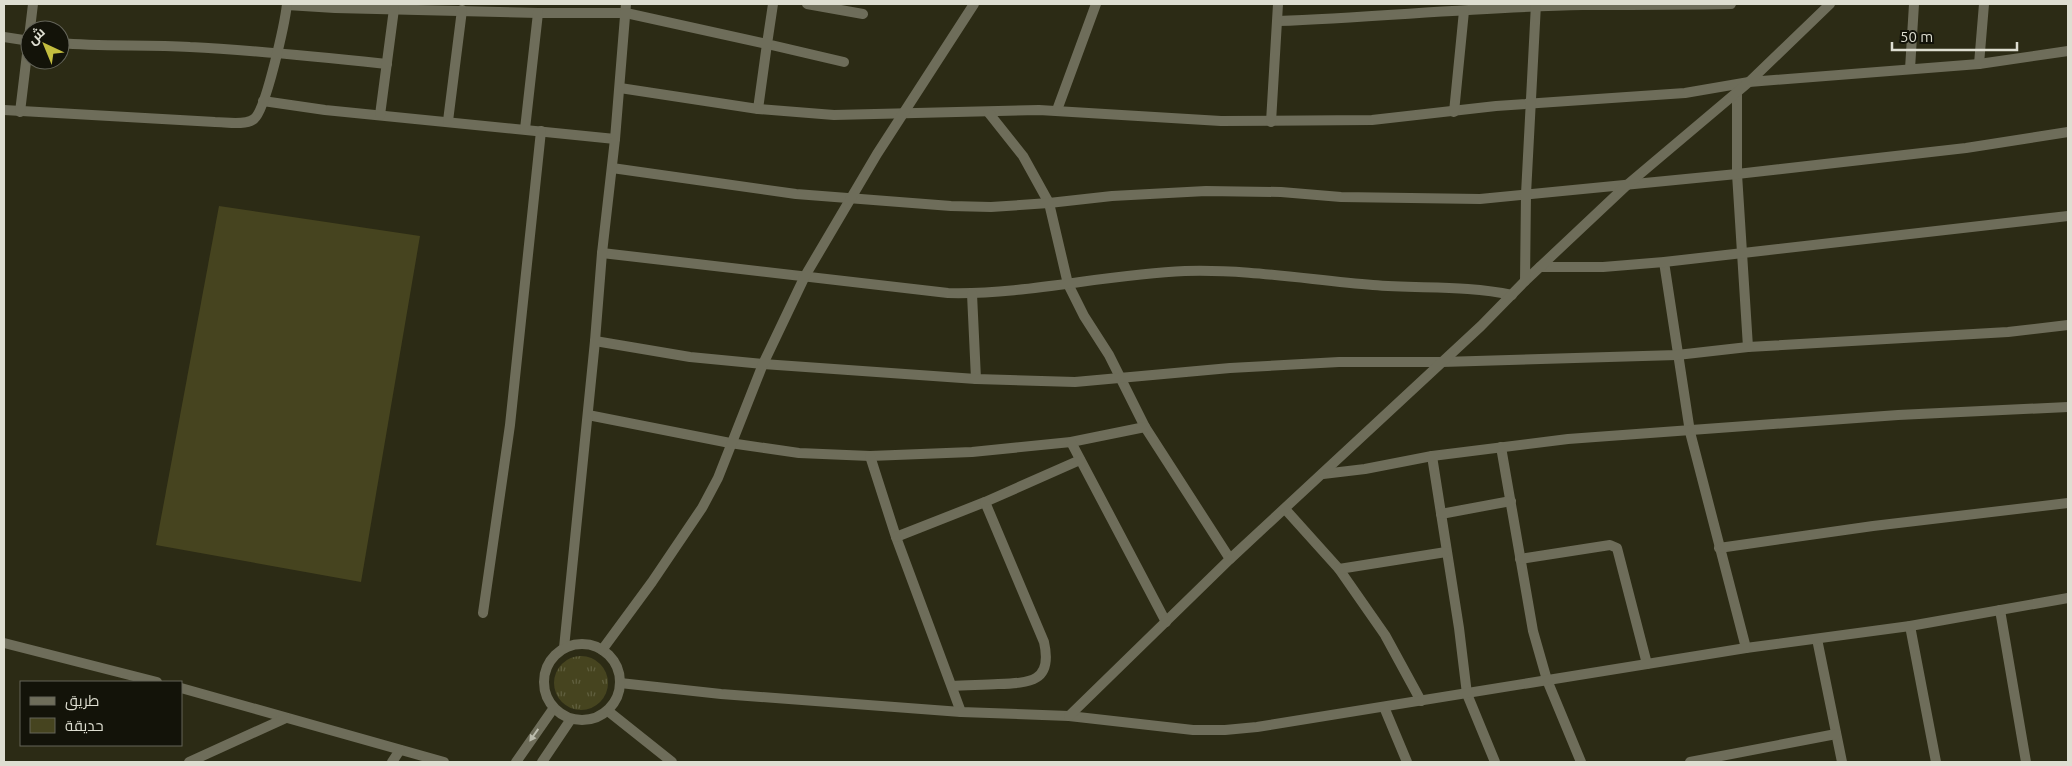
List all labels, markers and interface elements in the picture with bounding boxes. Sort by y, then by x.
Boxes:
north arrow [20,20,70,70]
scale bar [1892,20,2017,52]
text: ش [24,24,49,48]
text: 50 m [1900,28,1933,45]
legend [20,681,182,746]
text: طريق [65,692,99,711]
text: حديقة [65,717,104,734]
one-way arrow [529,729,539,742]

